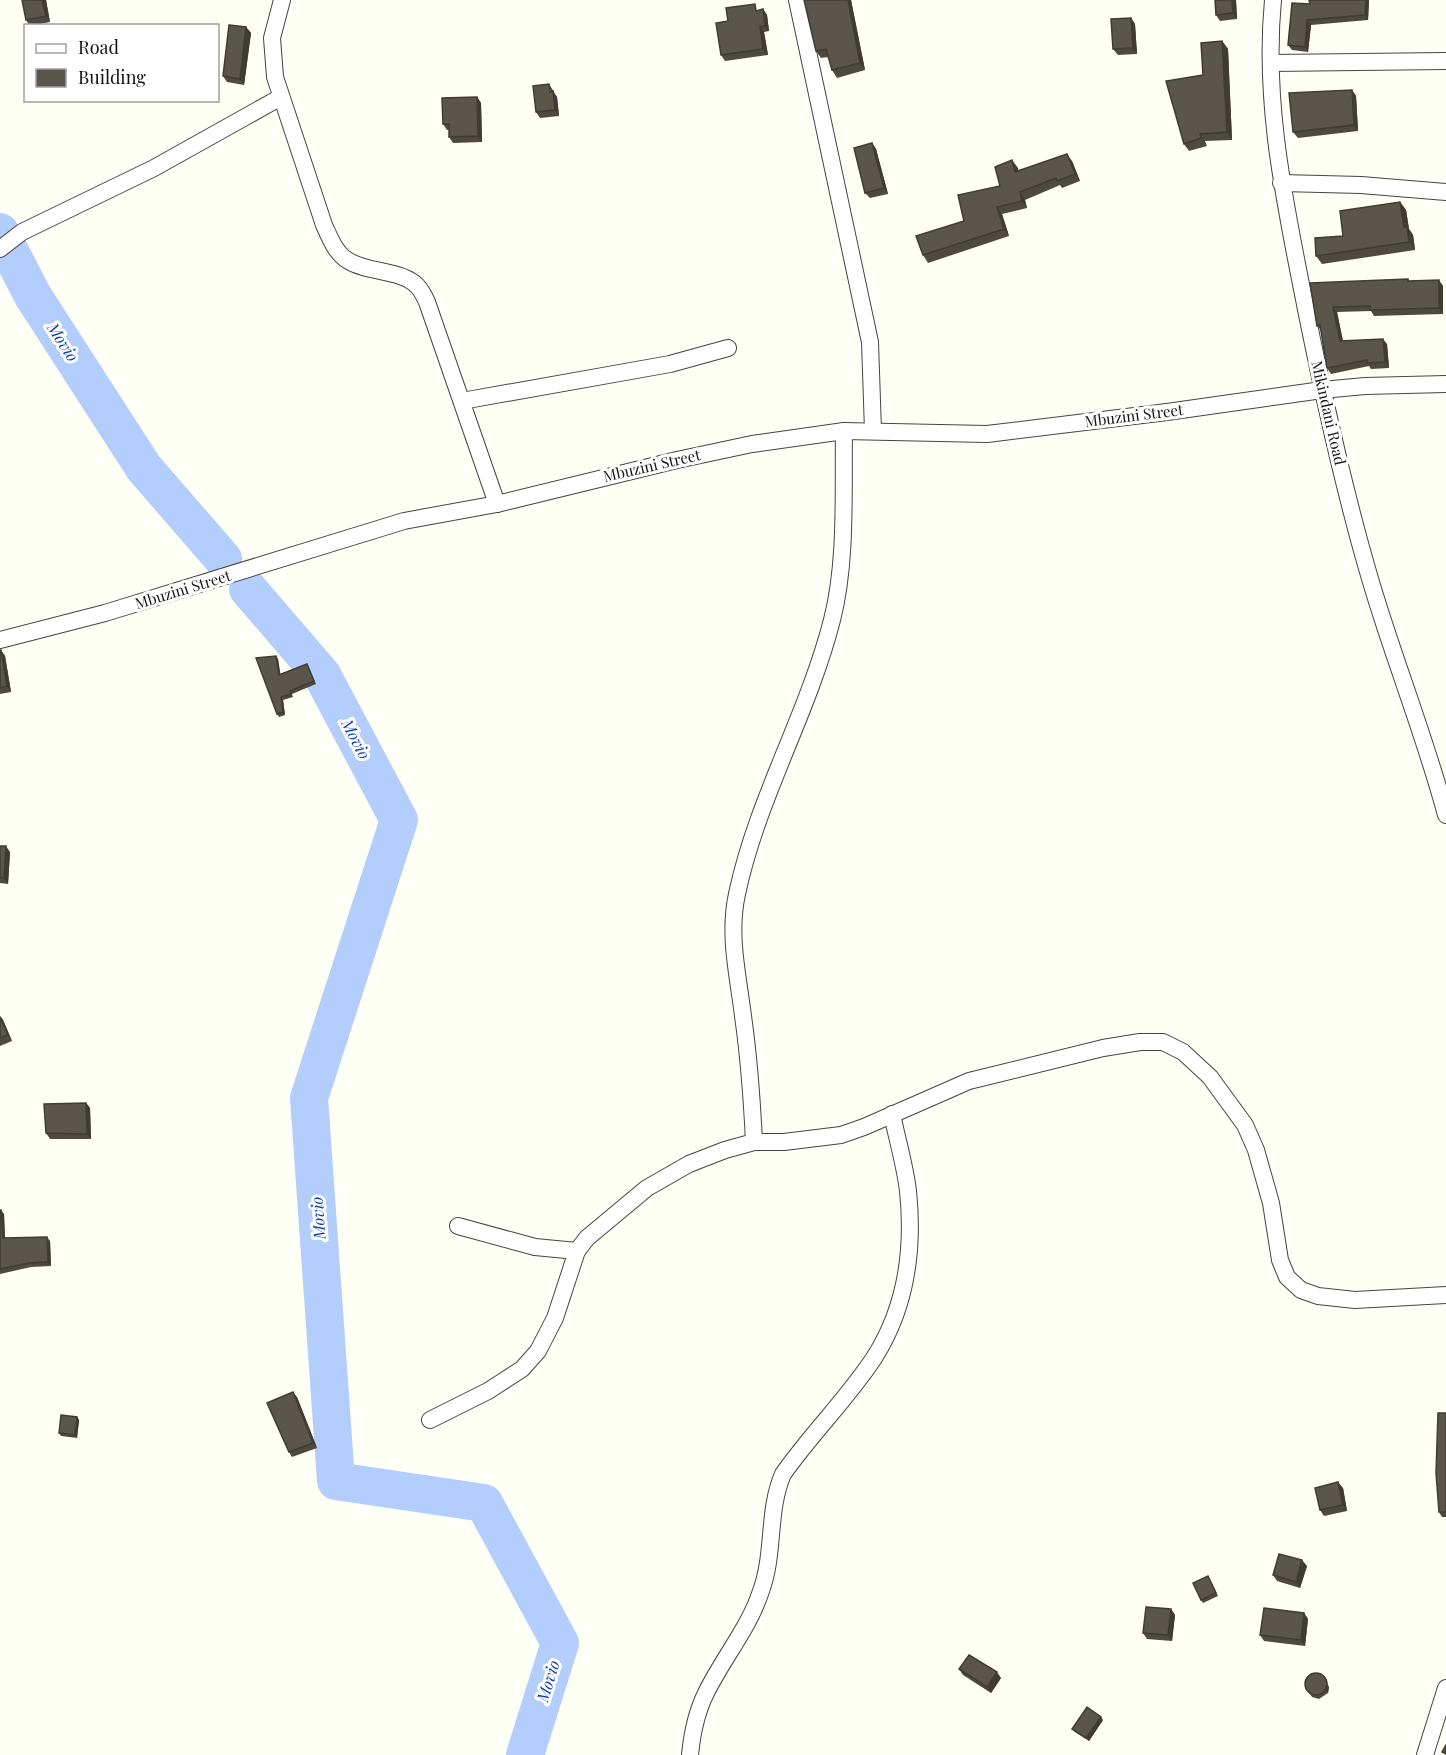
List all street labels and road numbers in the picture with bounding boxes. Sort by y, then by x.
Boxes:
street label: Mikindani Road [1307,359,1351,467]
street label: Mbuzini Street [1083,399,1185,431]
street label: Mbuzini Street [601,444,703,486]
street label: Mbuzini Street [132,565,234,613]

